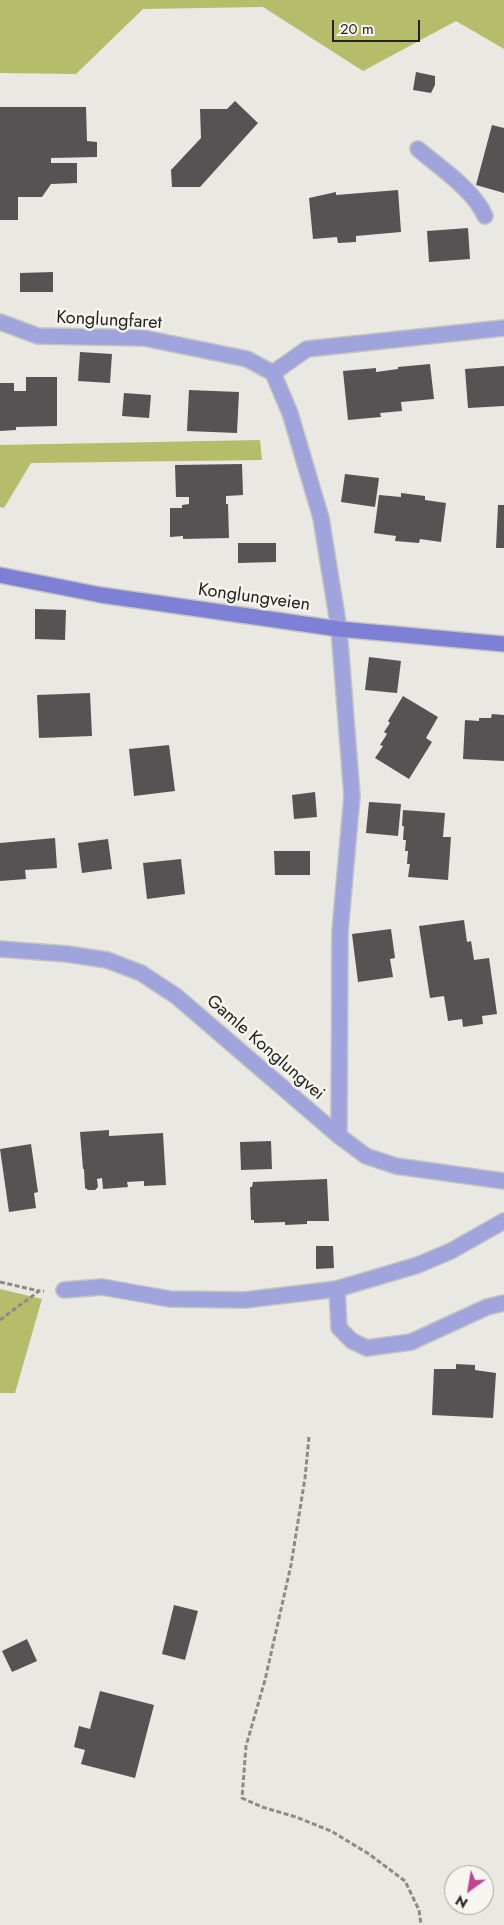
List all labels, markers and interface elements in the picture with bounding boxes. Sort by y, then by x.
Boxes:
scale bar [334,10,422,42]
text: 20 m [340,18,374,40]
street label: Konglungfaret [56,307,162,335]
street label: Konglungveien [197,579,311,617]
street label: Gamle Konglungvei [201,991,329,1105]
north arrow [444,1865,494,1915]
text: N [452,1890,472,1913]

